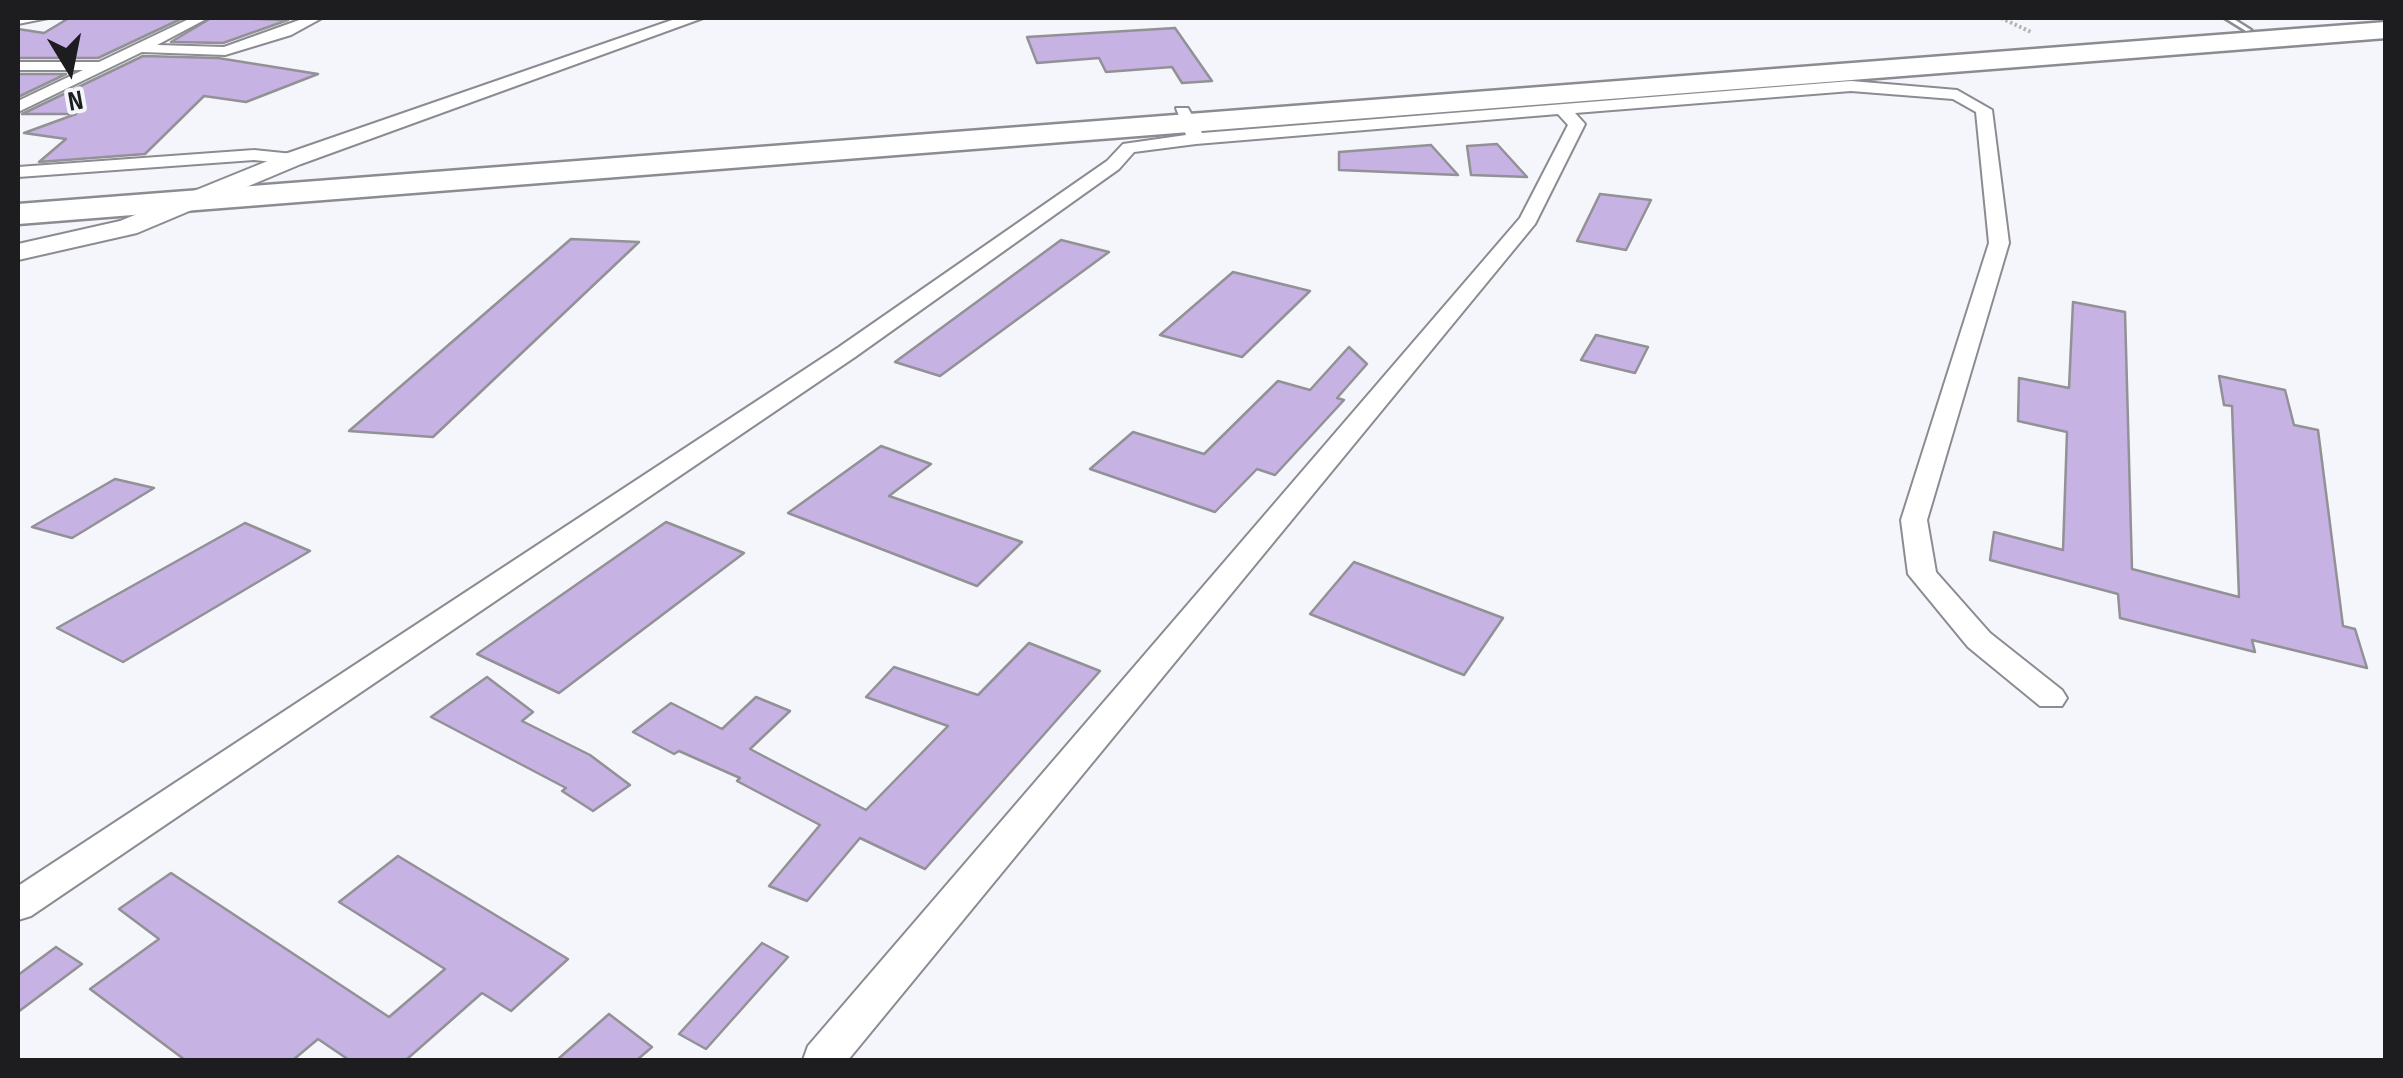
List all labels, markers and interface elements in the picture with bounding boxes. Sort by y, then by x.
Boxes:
north arrow [20,20,120,120]
text: N [65,82,86,118]

